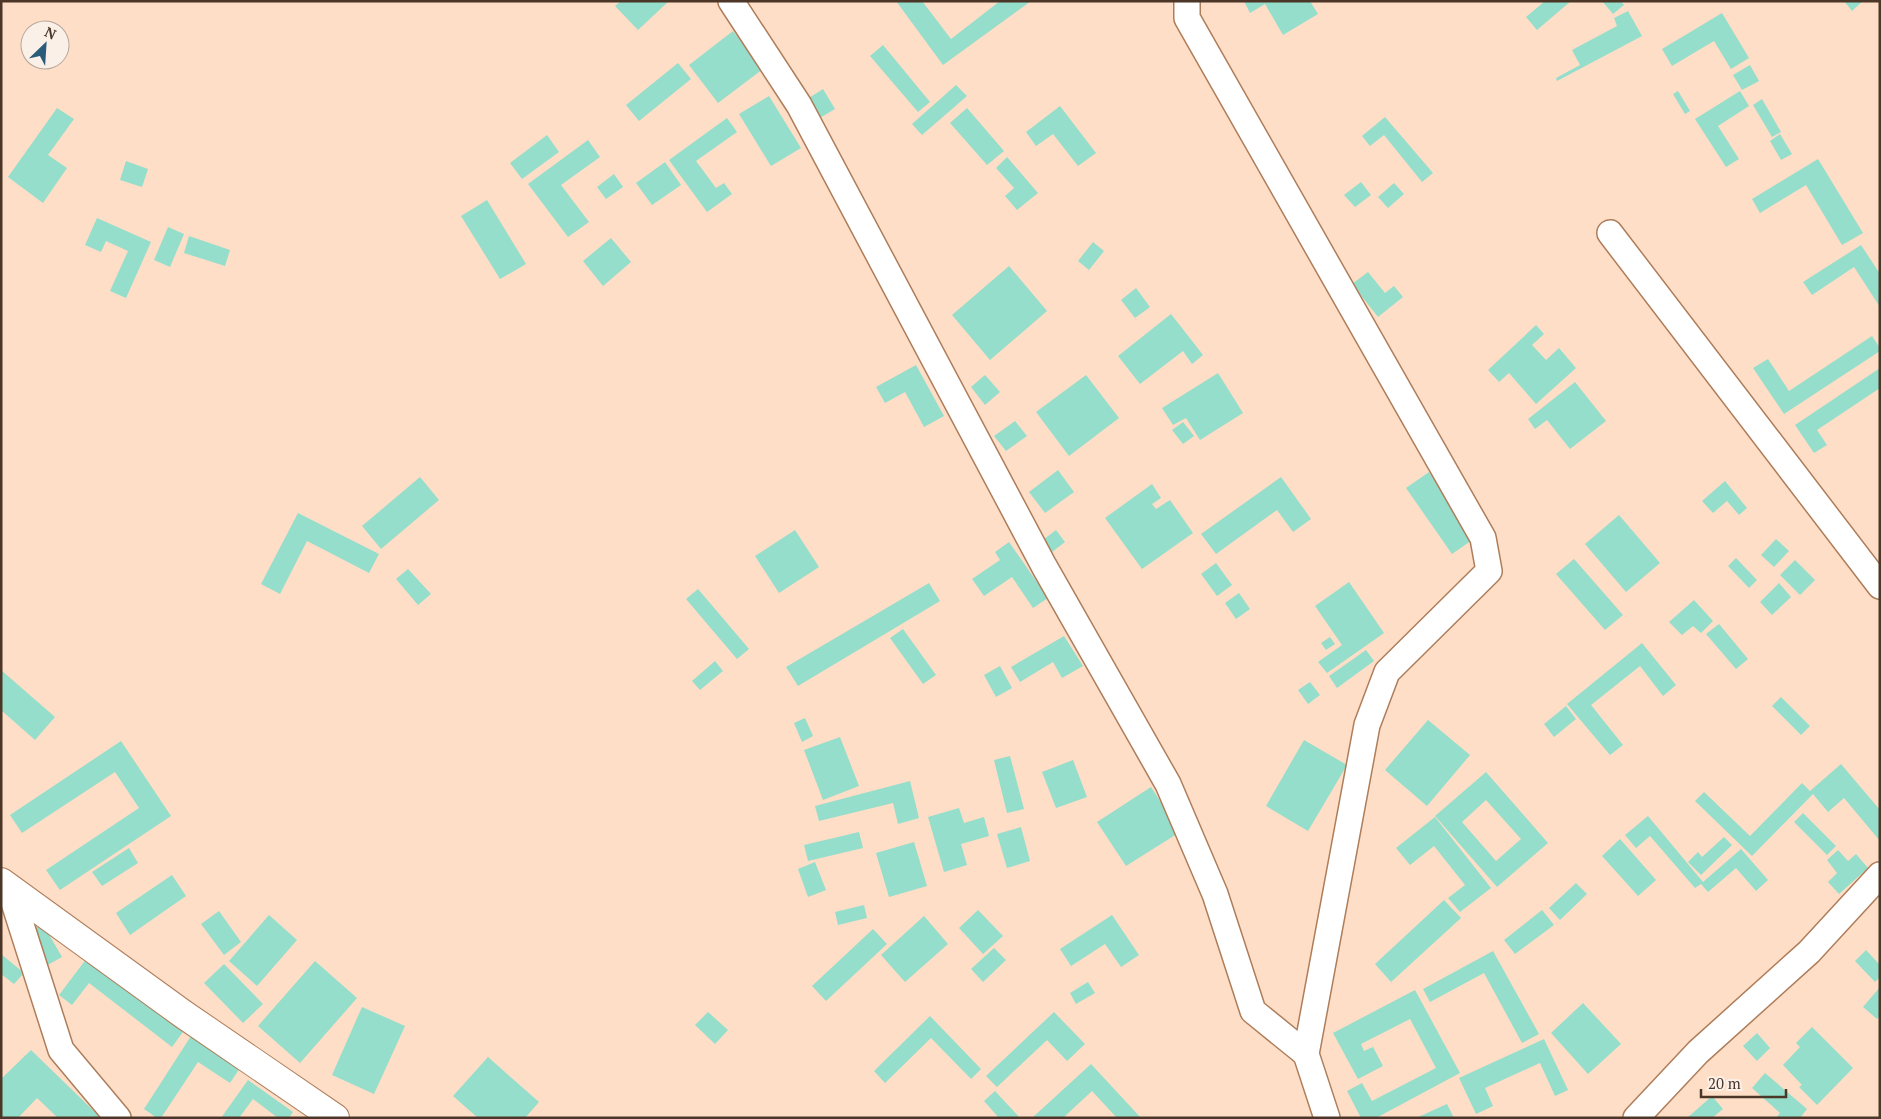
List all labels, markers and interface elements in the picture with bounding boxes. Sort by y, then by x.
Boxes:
north arrow [20,20,70,70]
text: N [42,22,60,44]
scale bar [1701,1066,1786,1098]
text: 20 m [1708,1073,1741,1093]

